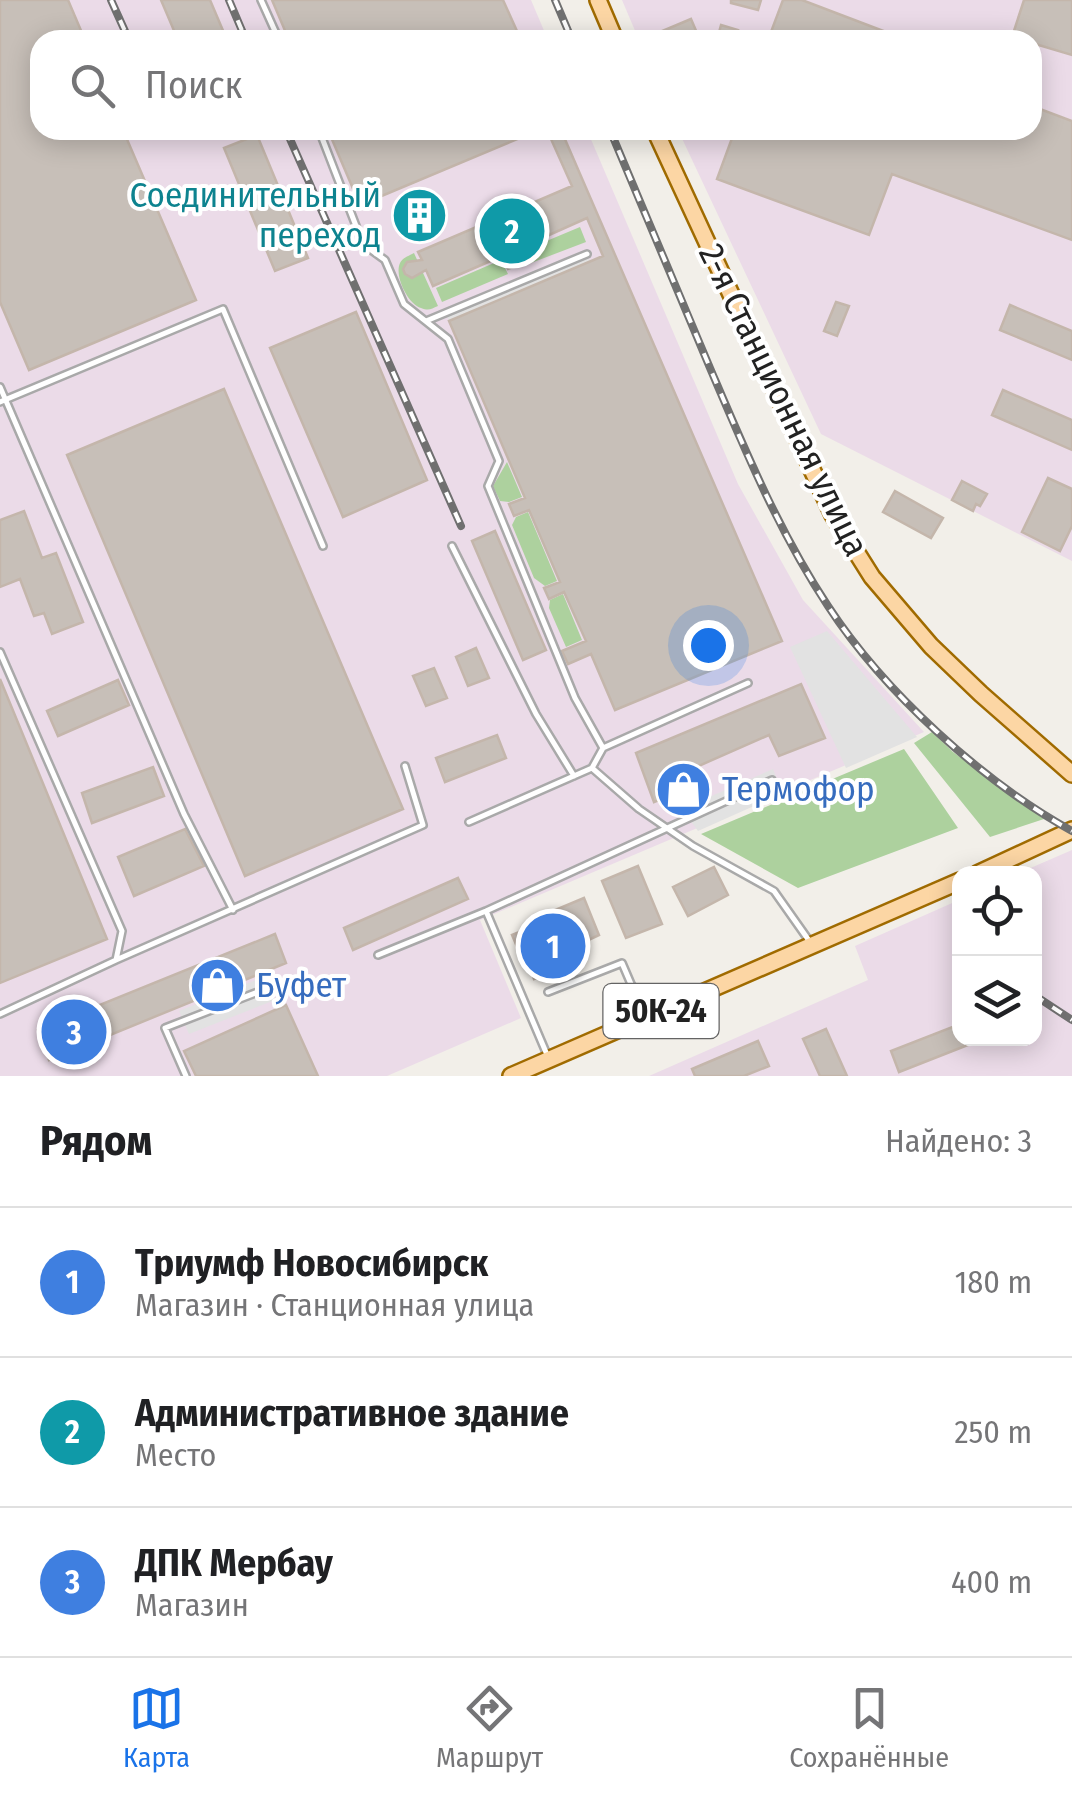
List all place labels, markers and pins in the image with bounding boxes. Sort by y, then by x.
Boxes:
place label: Соединительный переход [129,174,381,256]
building icon: Соединительный переход [390,185,450,245]
pin: 2 [480,194,544,268]
shop icon: Термофор [653,759,713,819]
place label: Термофор [722,768,875,810]
pin: 1 [520,908,586,984]
shop icon: Буфет [187,955,247,1015]
place label: Буфет [256,964,347,1006]
pin: 3 [42,994,106,1070]

